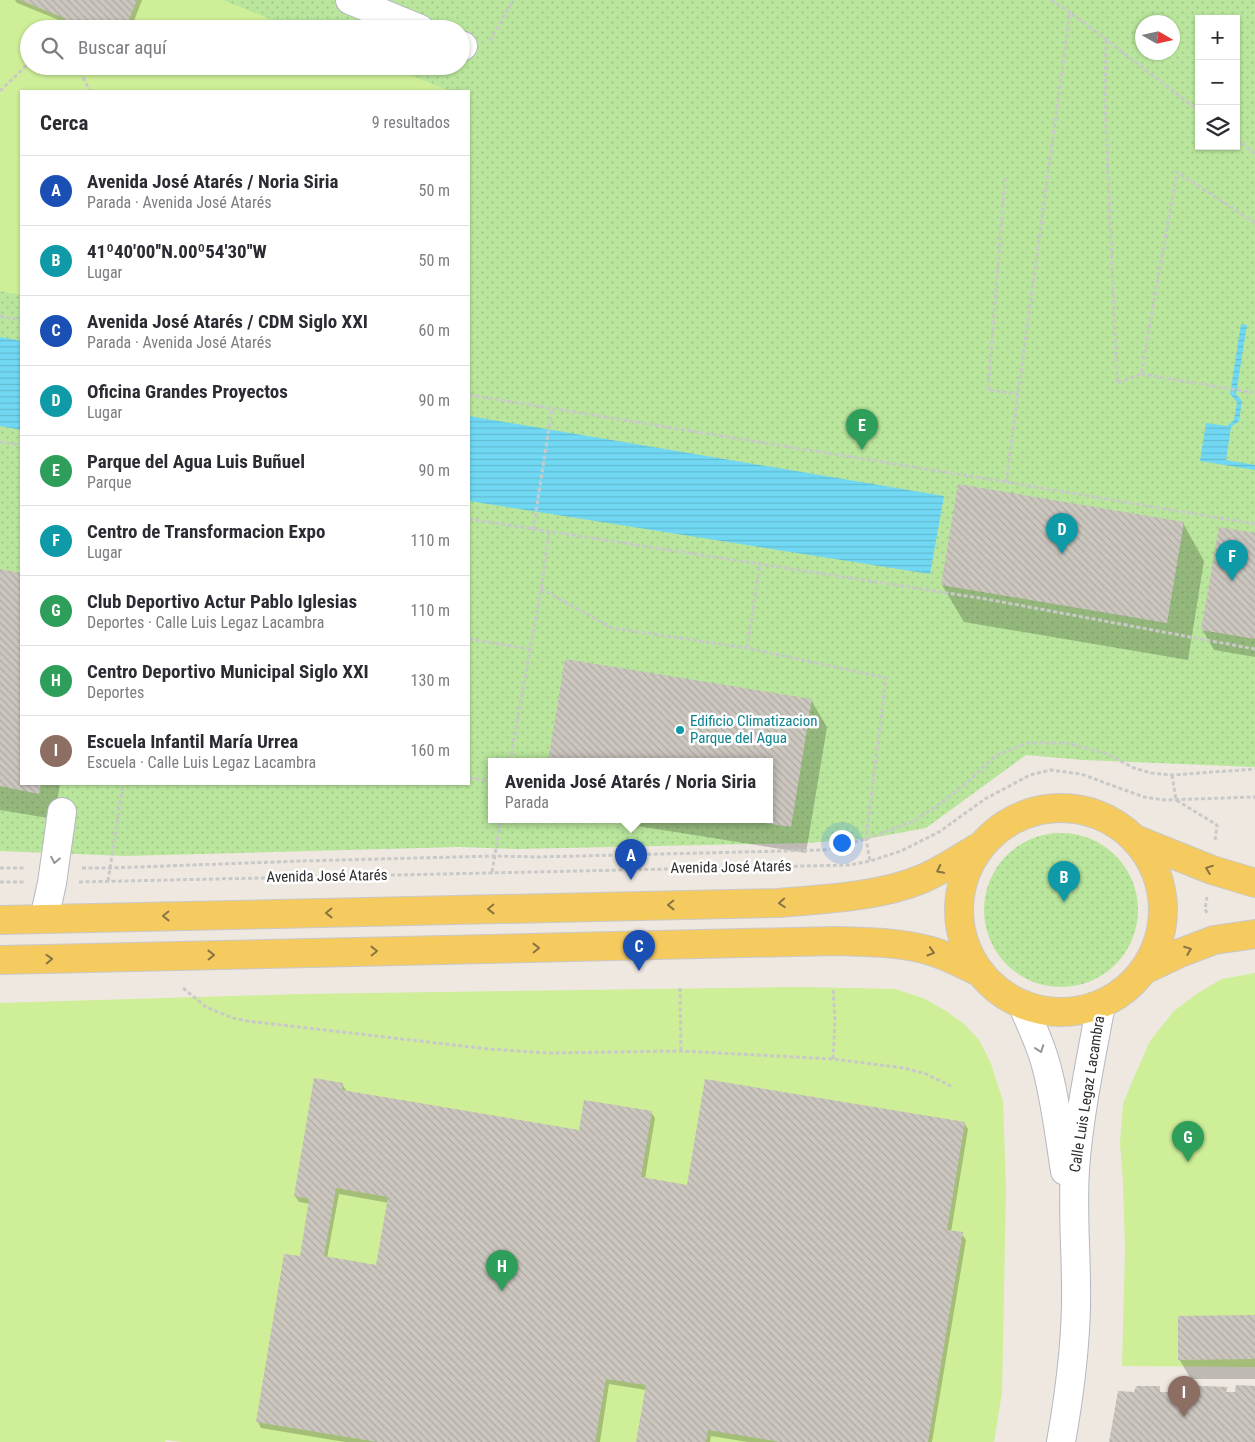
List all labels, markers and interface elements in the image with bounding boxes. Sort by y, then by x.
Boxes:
north arrow [1135,15,1180,60]
map controls [1195,15,1240,150]
button: + [1195,15,1240,60]
search box [20,20,470,75]
icon: search [38,34,66,62]
text: Buscar aquí [78,36,167,59]
button: − [1195,60,1240,105]
button: layers [1195,105,1240,150]
text: Cerca [40,111,88,135]
text: 9 resultados [372,113,450,132]
text: Avenida José Atarés / Noria Siria [87,170,339,193]
text: A [51,181,61,200]
text: 50 m [418,181,450,200]
text: Parada · Avenida José Atarés [87,193,272,212]
text: 41º40'00''N.00º54'30''W [87,240,267,263]
text: B [52,251,60,270]
text: 50 m [418,251,450,270]
text: Lugar [87,263,122,282]
text: Avenida José Atarés / CDM Siglo XXI [87,310,368,333]
text: C [51,321,61,340]
text: 60 m [418,321,450,340]
text: Parada · Avenida José Atarés [87,333,272,352]
text: Oficina Grandes Proyectos [87,380,288,403]
text: D [51,391,61,410]
text: 90 m [418,391,450,410]
text: Lugar [87,403,122,422]
pin: E [846,409,878,450]
text: Parque del Agua Luis Buñuel [87,450,305,473]
text: E [52,461,60,480]
text: 90 m [418,461,450,480]
text: Parque [87,473,131,492]
pin: D [1046,513,1078,554]
text: Centro de Transformacion Expo [87,520,325,543]
text: F [52,531,60,550]
text: 110 m [411,531,450,550]
pin: F [1216,540,1248,581]
text: Lugar [87,543,122,562]
text: Club Deportivo Actur Pablo Iglesias [87,590,357,613]
text: G [51,601,61,620]
text: 110 m [411,601,450,620]
text: Deportes · Calle Luis Legaz Lacambra [87,613,324,632]
text: Centro Deportivo Municipal Siglo XXI [87,660,369,683]
text: H [51,671,61,690]
text: 130 m [411,671,450,690]
text: Deportes [87,683,144,702]
place label: Edificio Climatizacion Parque del Agua [690,712,818,747]
marker: Edificio Climatizacion Parque del Agua [674,724,686,736]
text: Escuela Infantil María Urrea [87,730,298,753]
text: I [54,741,58,760]
text: 160 m [411,741,450,760]
text: Escuela · Calle Luis Legaz Lacambra [87,753,316,772]
popup [488,758,773,823]
text: Avenida José Atarés / Noria Siria [505,770,756,793]
text: Parada [505,793,549,812]
your location [829,830,855,856]
pin: A [615,839,647,880]
one-way arrow [50,855,61,864]
street label: Avenida José Atarés [670,857,792,877]
pin: B [1048,861,1080,902]
one-way arrow [936,864,945,874]
one-way arrow [1205,865,1213,875]
street label: Avenida José Atarés [266,866,388,886]
one-way arrow [778,897,786,908]
one-way arrow [667,900,675,910]
one-way arrow [487,904,495,915]
one-way arrow [325,908,332,918]
one-way arrow [162,911,170,921]
pin: C [623,930,655,971]
one-way arrow [532,942,540,953]
one-way arrow [370,946,378,956]
one-way arrow [926,946,934,956]
one-way arrow [1184,946,1192,956]
one-way arrow [208,950,215,960]
one-way arrow [45,953,53,964]
street label: Calle Luis Legaz Lacambra [1066,1014,1108,1174]
one-way arrow [1035,1045,1045,1053]
pin: G [1172,1121,1204,1162]
pin: H [486,1250,518,1291]
pin: I [1168,1376,1200,1417]

